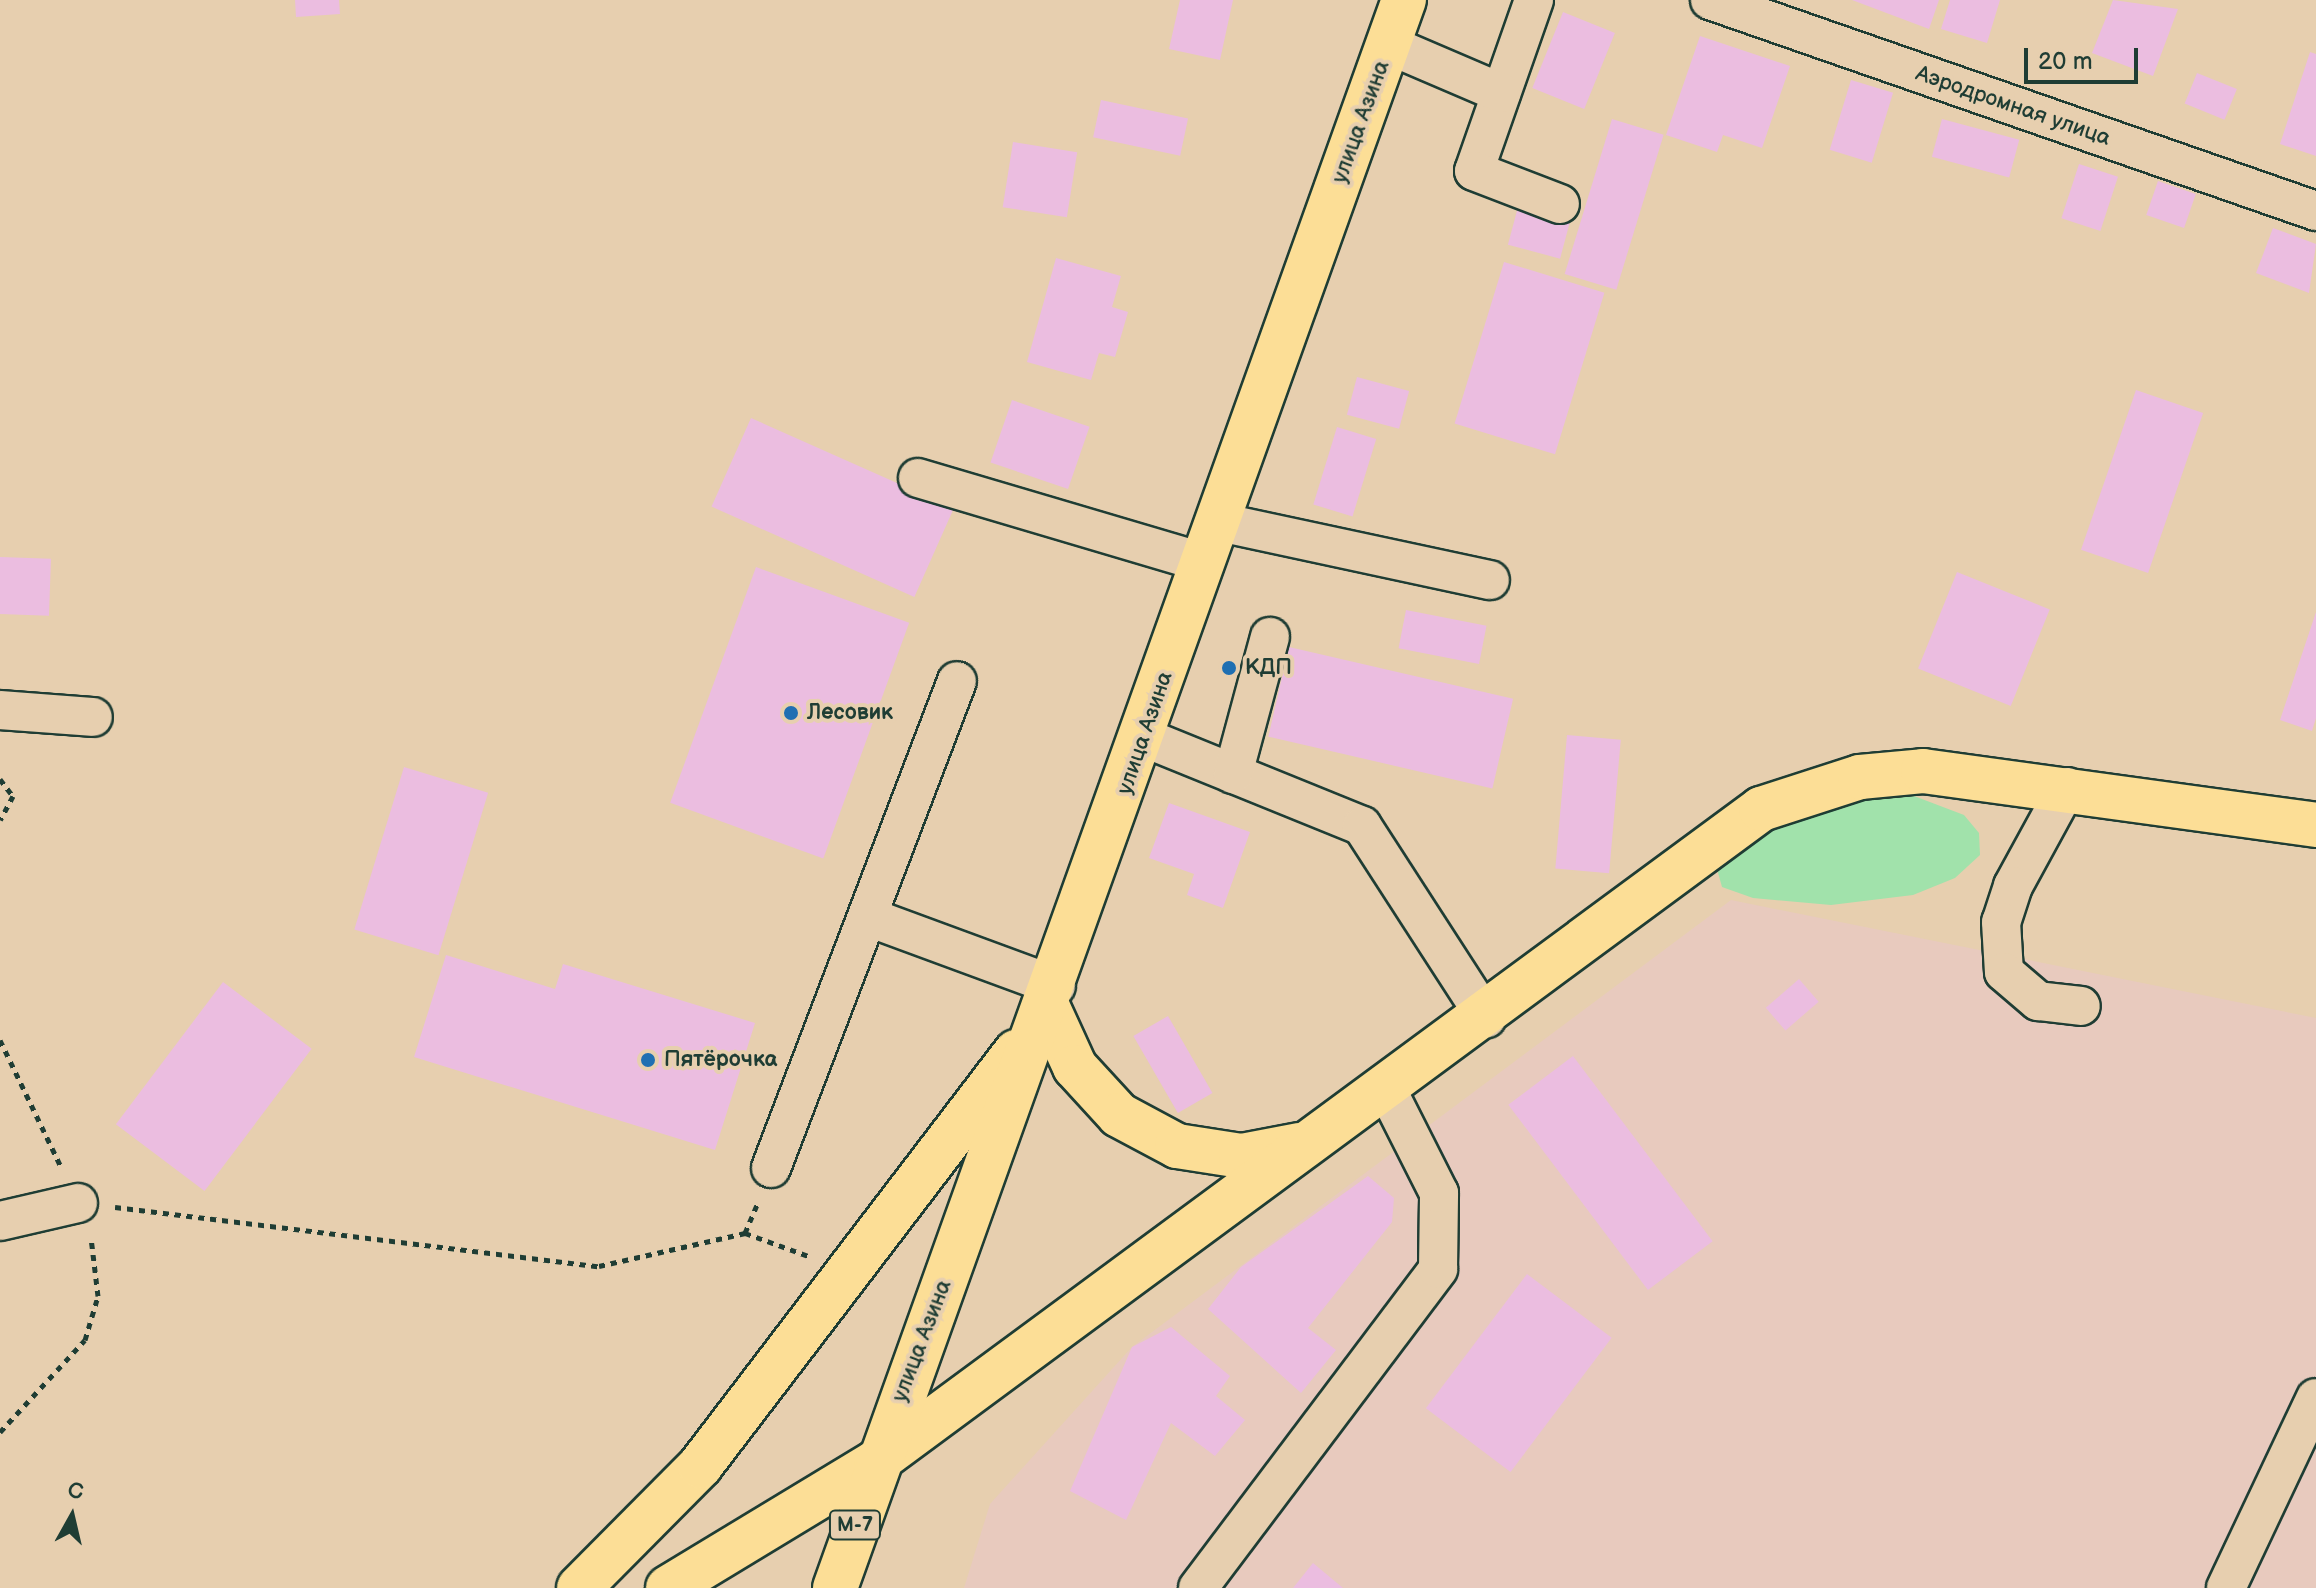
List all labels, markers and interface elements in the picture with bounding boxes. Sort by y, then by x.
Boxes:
scale bar [2028,32,2142,82]
text: 20 m [2038,47,2093,76]
street label: улица Азина [1327,57,1395,187]
street label: Аэродромная улица [1912,60,2114,152]
place label: КДП [1245,655,1292,681]
marker: КДП [1220,659,1238,677]
street label: улица Азина [1112,668,1178,798]
place label: Лесовик [807,700,893,726]
marker: Лесовик [782,704,800,722]
place label: Пятёрочка [664,1047,777,1073]
marker: Пятёрочка [639,1051,657,1069]
street label: улица Азина [887,1276,957,1406]
north arrow [32,1476,112,1556]
text: С [66,1477,85,1506]
road number: М-7 [827,1509,883,1541]

